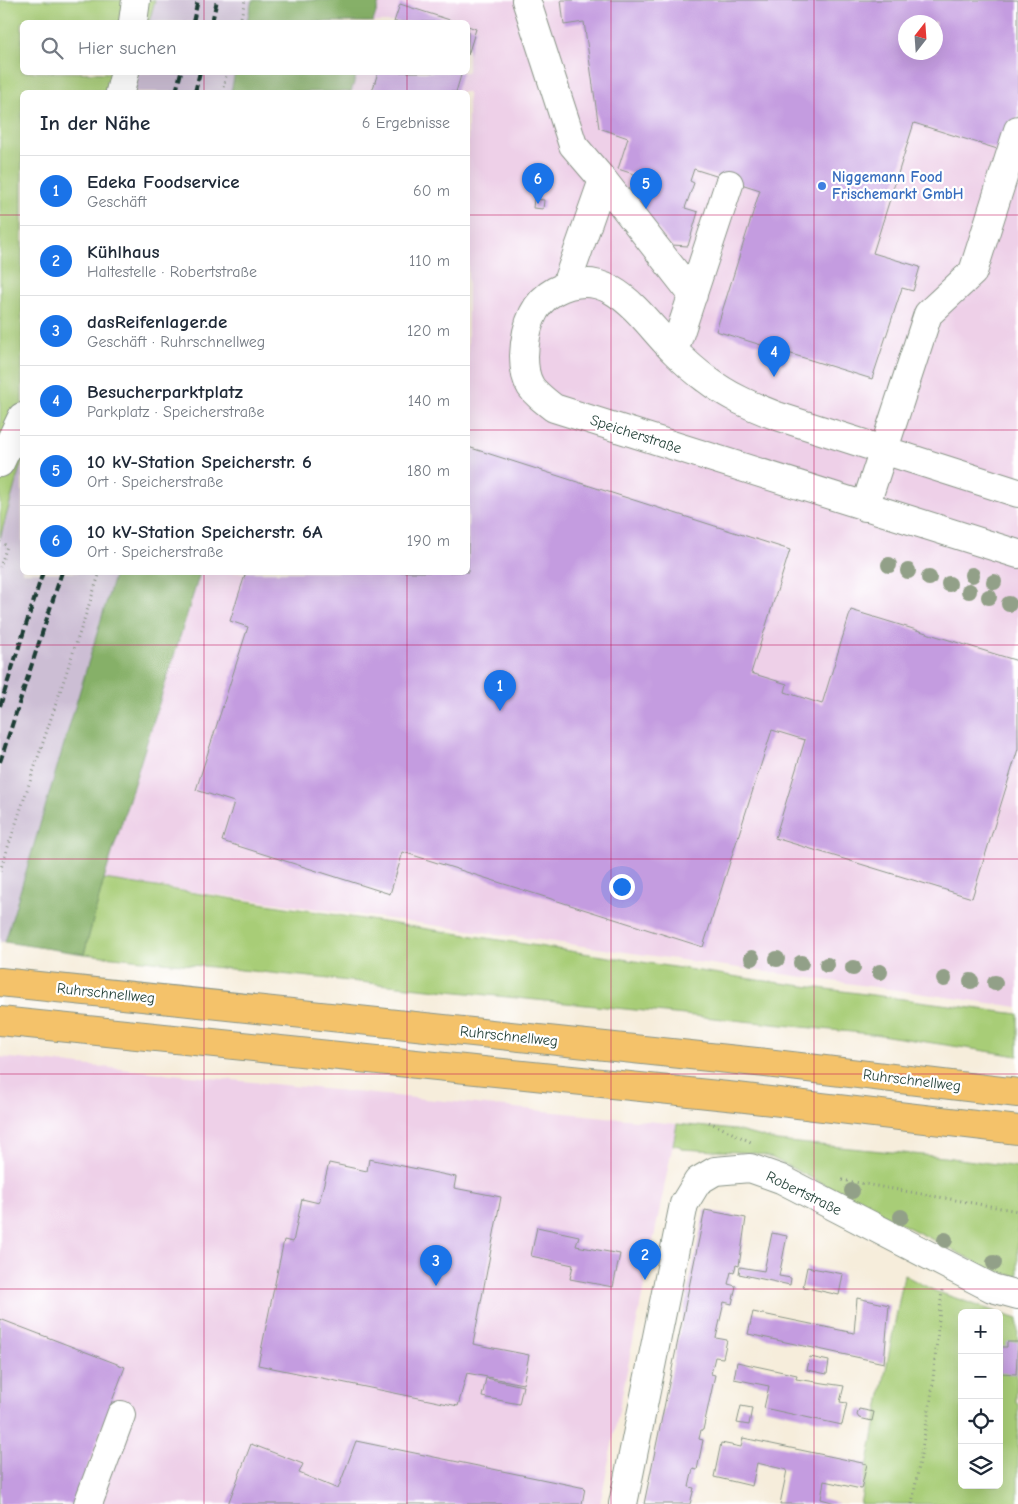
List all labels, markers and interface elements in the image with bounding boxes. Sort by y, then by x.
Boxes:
north arrow [898,15,943,60]
search box [20,20,470,75]
icon: search [38,34,66,62]
text: Hier suchen [78,37,176,59]
text: In der Nähe [40,111,150,135]
text: 6 Ergebnisse [362,114,450,132]
pin: 6 [522,163,554,204]
pin: 5 [630,168,662,209]
place label: Niggemann Food Frischemarkt GmbH [832,168,963,203]
text: Edeka Foodservice [87,171,240,193]
marker: Niggemann Food Frischemarkt GmbH [816,180,828,192]
text: 1 [53,182,59,200]
text: 60 m [413,182,450,200]
text: Geschäft [87,193,147,211]
text: Kühlhaus [87,241,160,263]
text: 2 [52,252,60,270]
text: 110 m [409,252,450,270]
text: Haltestelle · Robertstraße [87,263,257,281]
text: dasReifenlager.de [87,311,227,333]
text: 3 [52,322,60,340]
text: 120 m [407,322,450,340]
text: Geschäft · Ruhrschnellweg [87,333,265,351]
pin: 4 [758,336,790,377]
text: Besucherparktplatz [87,381,243,403]
text: 4 [52,392,60,410]
text: 140 m [408,392,450,410]
text: Parkplatz · Speicherstraße [87,403,265,421]
street label: Speicherstraße [588,411,685,457]
text: 10 kV-Station Speicherstr. 6 [87,451,312,473]
text: 5 [52,462,60,480]
text: 180 m [407,462,450,480]
text: Ort · Speicherstraße [87,473,223,491]
text: 10 kV-Station Speicherstr. 6A [87,521,322,543]
text: 6 [52,532,60,550]
text: 190 m [407,532,450,550]
text: Ort · Speicherstraße [87,543,223,561]
pin: 1 [484,670,516,711]
your location [609,874,635,900]
street label: Ruhrschnellweg [56,979,156,1007]
street label: Ruhrschnellweg [459,1022,559,1050]
street label: Ruhrschnellweg [862,1065,962,1095]
street label: Robertstraße [763,1167,845,1219]
pin: 2 [629,1239,661,1280]
pin: 3 [420,1245,452,1286]
map controls [958,1309,1003,1489]
button: + [958,1309,1003,1354]
button: − [958,1354,1003,1399]
button: locate [958,1399,1003,1444]
button: layers [958,1444,1003,1489]

